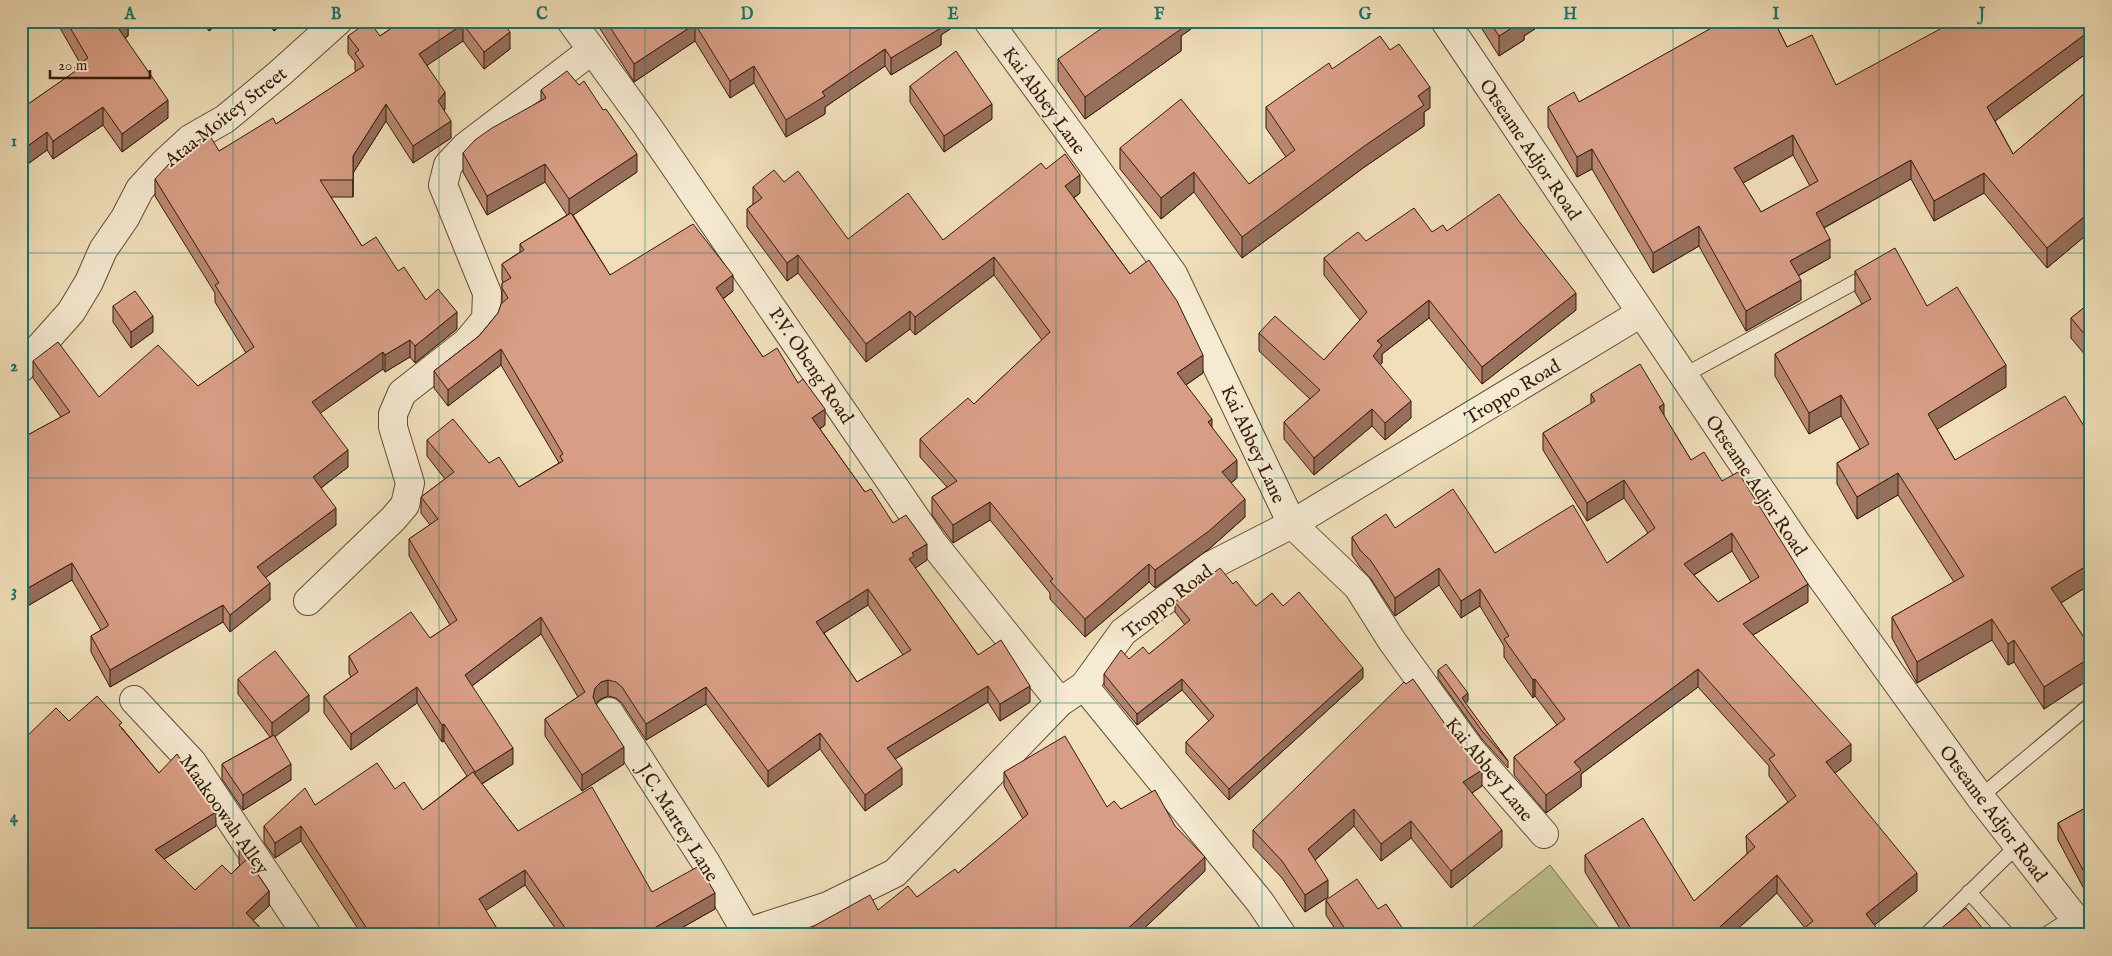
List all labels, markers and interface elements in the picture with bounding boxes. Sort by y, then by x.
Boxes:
text: A [124,5,137,25]
text: B [331,5,342,25]
text: C [536,5,548,25]
text: D [741,5,754,25]
text: E [947,5,959,25]
text: F [1154,5,1165,25]
text: G [1359,5,1372,25]
text: H [1563,5,1577,25]
text: I [1773,5,1780,25]
text: J [1977,5,1986,25]
street label: Kai Abbey Lane [996,43,1091,160]
scale bar [50,48,150,80]
text: 20 m [58,56,88,75]
street label: Ataa Moitey Street [159,62,293,173]
street label: Otseame Adjor Road [1473,75,1586,226]
text: 1 [11,132,17,152]
street label: P.V. Obeng Road [763,303,859,429]
street label: Troppo Road [1461,354,1566,431]
text: 2 [10,357,18,377]
street label: Kai Abbey Lane [1214,382,1290,508]
street label: Otseame Adjor Road [1699,411,1812,562]
street label: Troppo Road [1118,559,1219,645]
text: 3 [11,582,17,602]
street label: Kai Abbey Lane [1439,713,1538,827]
street label: Otseame Adjor Road [1933,741,2052,888]
street label: Maakoowah Alley [173,751,274,880]
street label: J.C. Martey Lane [630,758,723,887]
text: 4 [10,808,19,828]

